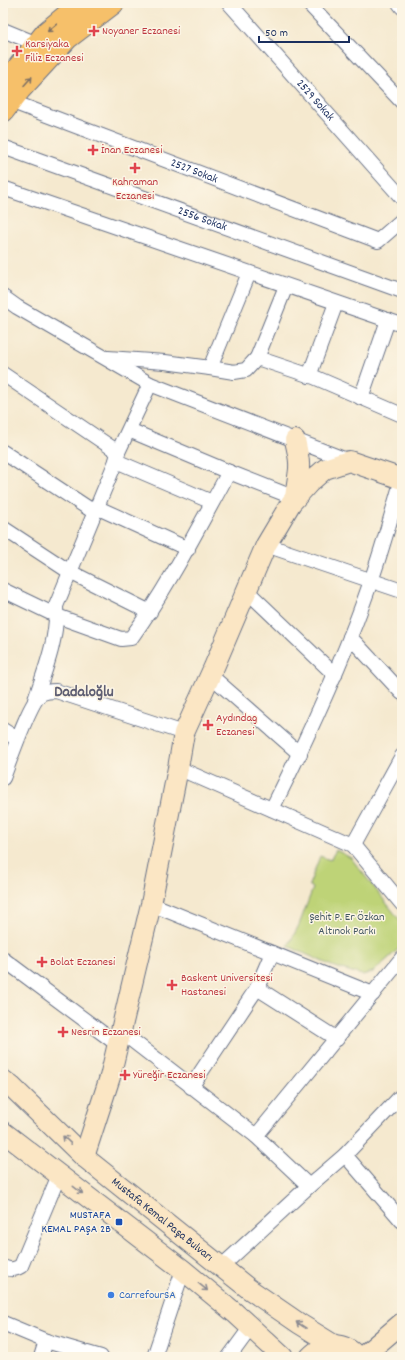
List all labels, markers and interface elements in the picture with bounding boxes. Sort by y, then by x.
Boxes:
scale bar [259,18,349,44]
one-way arrow [47,23,57,32]
place label: Noyaner Eczanesi [102,23,180,40]
text: 50 m [265,25,288,42]
marker: Noyaner Eczanesi [89,26,99,36]
place label: Karsiyaka Filiz Eczanesi [25,36,83,67]
marker: Karsiyaka Filiz Eczanesi [12,46,22,56]
one-way arrow [23,75,32,86]
street label: 2529 Sokak [292,76,338,125]
place label: İnan Eczanesi [101,142,162,159]
marker: İnan Eczanesi [88,145,98,155]
street label: 2527 Sokak [168,154,220,188]
marker: Kahraman Eczanesi [130,163,140,173]
place label: Kahraman Eczanesi [112,174,159,205]
street label: 2556 Sokak [175,202,229,236]
district label: Dadaloğlu [54,681,114,704]
place label: Aydındag Eczanesi [216,710,257,741]
marker: Aydındag Eczanesi [203,720,213,730]
park label: Şehit P. Er Özkan Altınok Parkı [309,909,385,940]
place label: Bolat Eczanesi [50,954,115,971]
marker: Bolat Eczanesi [37,957,47,967]
place label: Baskent Universitesi Hastanesi [181,970,273,1001]
marker: Baskent Universitesi Hastanesi [166,979,178,991]
place label: Nesrin Eczanesi [71,1024,141,1041]
marker: Nesrin Eczanesi [58,1027,68,1037]
place label: Yüreğir Eczanesi [133,1067,205,1084]
marker: Yüreğir Eczanesi [120,1070,130,1080]
one-way arrow [62,1136,72,1145]
street label: Mustafa Kemal Paşa Bulvarı [108,1174,217,1266]
one-way arrow [72,1186,83,1194]
place label: MUSTAFA KEMAL PAŞA 2B [42,1207,111,1238]
marker: MUSTAFA KEMAL PAŞA 2B [114,1217,124,1227]
one-way arrow [198,1282,208,1291]
place label: CarrefourSA [119,1287,176,1304]
marker: CarrefourSA [106,1290,116,1300]
one-way arrow [295,1320,307,1328]

